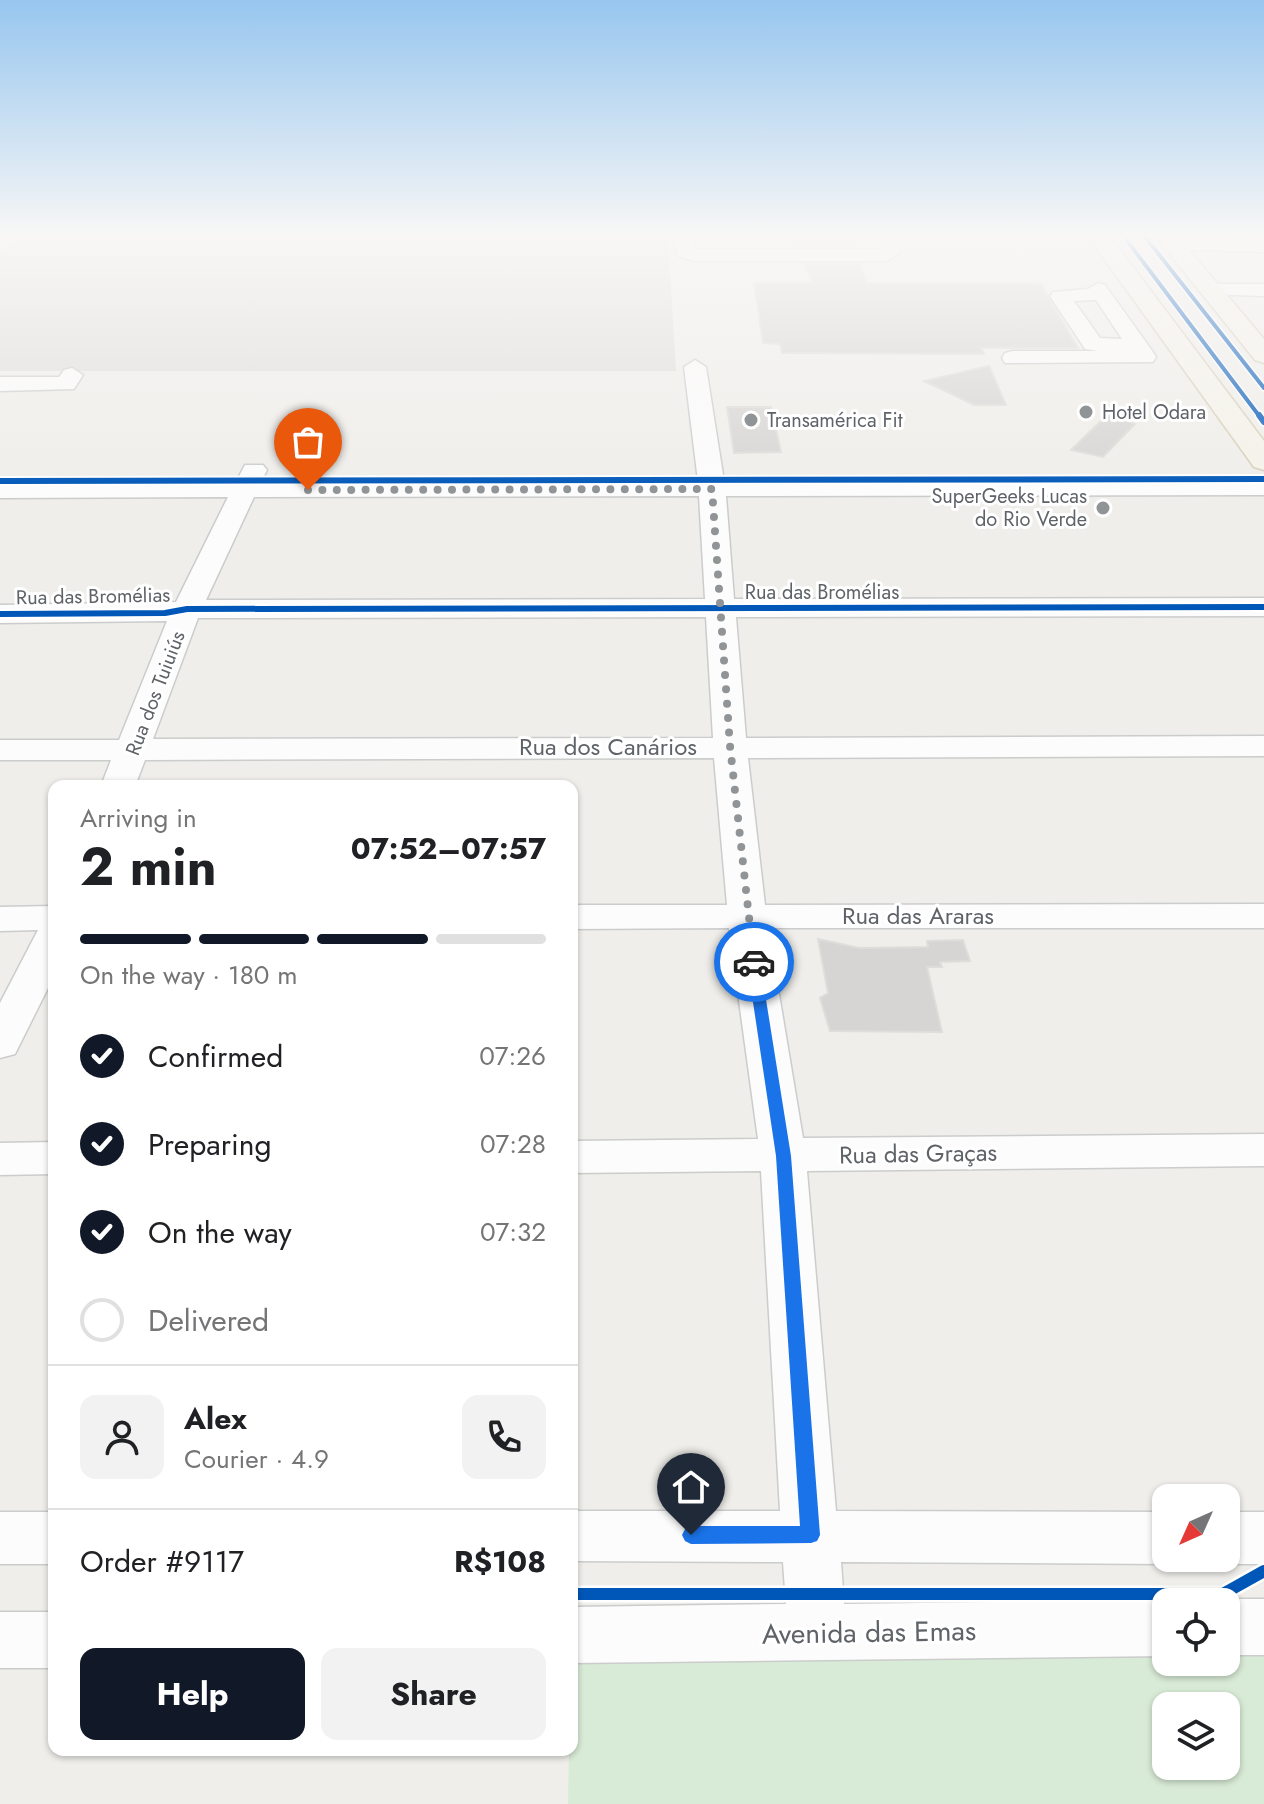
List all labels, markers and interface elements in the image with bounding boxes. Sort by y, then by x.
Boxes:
place label: Hotel Odara [1102,398,1206,427]
marker: Hotel Odara [1077,403,1095,421]
place label: Transamérica Fit [767,406,903,435]
pin [274,408,342,490]
marker: Transamérica Fit [742,411,760,429]
icon: bag [286,420,330,464]
place label: SuperGeeks Lucas do Rio Verde [931,482,1087,534]
marker: SuperGeeks Lucas do Rio Verde [1094,499,1112,517]
street label: Rua das Bromélias [745,578,899,607]
street label: Rua das Bromélias [16,581,170,612]
street label: Rua dos Tuiuiús [118,627,193,760]
street label: Rua dos Canários [519,729,697,764]
text: Arriving in [80,799,197,837]
text: 07:52–07:57 [351,827,546,870]
text: 2 min [80,829,217,905]
street label: Rua das Araras [842,898,994,933]
courier [714,922,794,1002]
icon: car [732,940,776,984]
text: On the way · 180 m [80,956,298,994]
icon: check [80,1034,124,1078]
text: Confirmed [148,1035,283,1078]
text: 07:26 [479,1037,546,1075]
icon: check [80,1122,124,1166]
text: Preparing [148,1123,272,1166]
text: 07:28 [480,1125,546,1163]
street label: Rua das Graças [839,1135,997,1172]
icon: check [80,1210,124,1254]
text: On the way [148,1211,292,1254]
text: 07:32 [480,1213,546,1251]
text: Delivered [148,1299,269,1342]
button: person [80,1395,164,1479]
button: phone [462,1395,546,1479]
text: Alex [184,1397,247,1440]
text: Courier · 4.9 [184,1440,329,1478]
pin [657,1453,725,1535]
icon: home [669,1465,713,1509]
north arrow [1152,1484,1240,1572]
map controls [1152,1484,1240,1780]
text: Order #9117 [80,1540,244,1583]
text: R$108 [454,1540,546,1583]
button: locate [1152,1588,1240,1676]
street label: Avenida das Emas [762,1610,977,1655]
button: Help [80,1648,305,1740]
button: Share [321,1648,546,1740]
button: layers [1152,1692,1240,1780]

